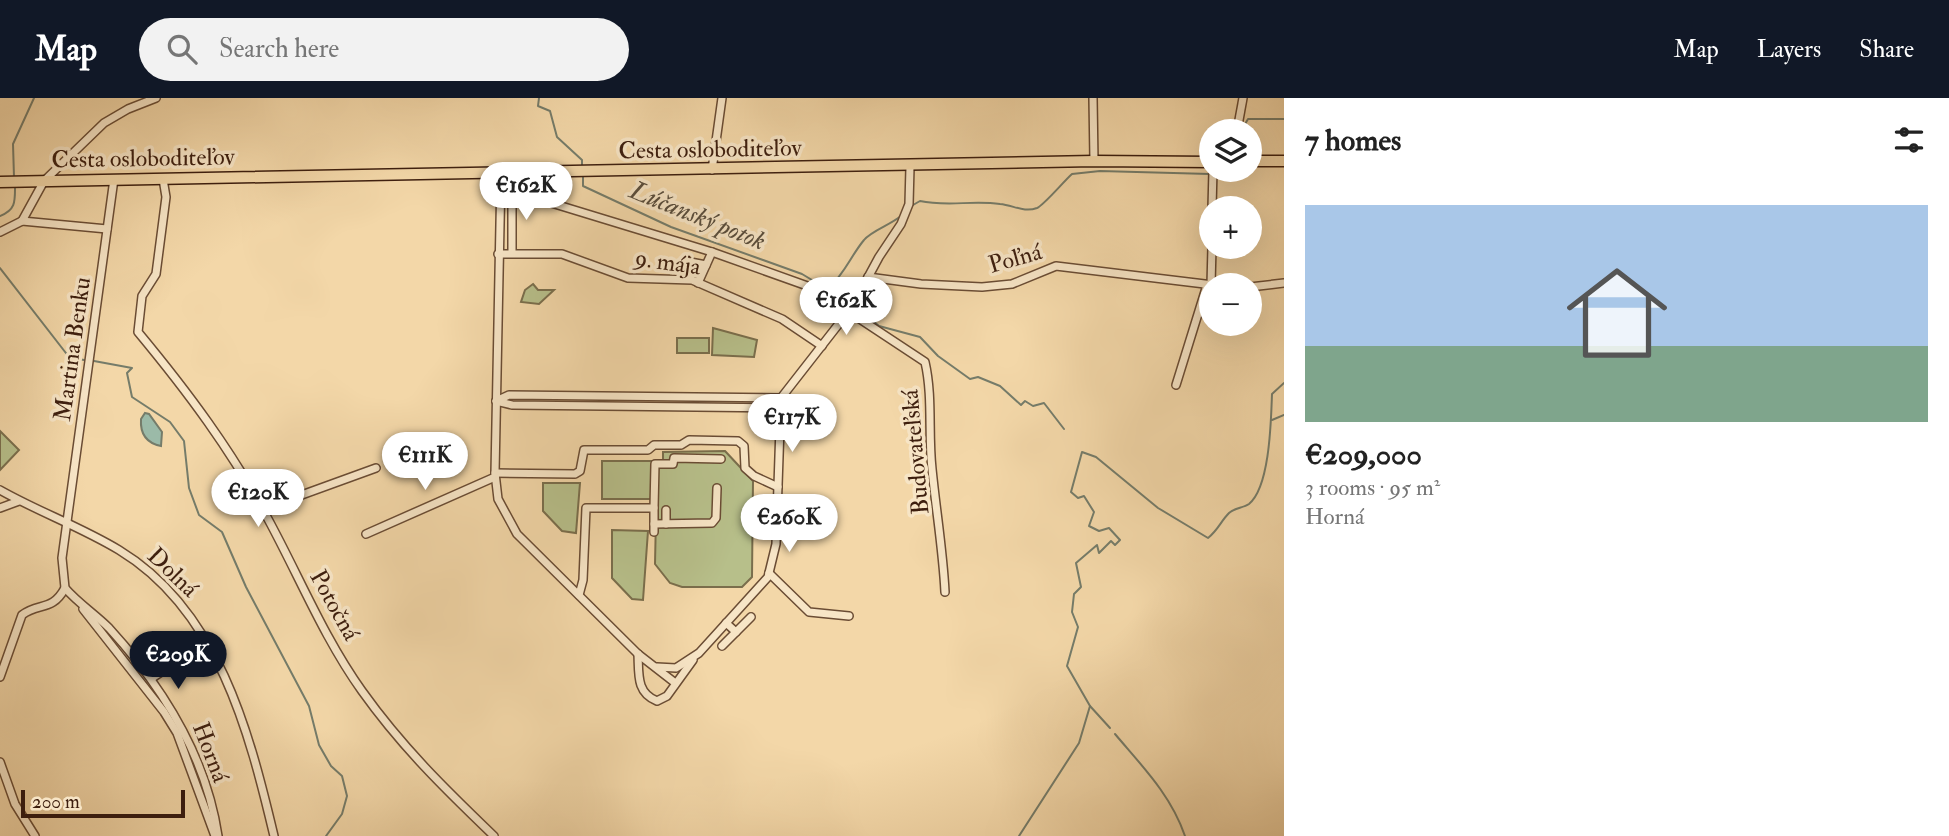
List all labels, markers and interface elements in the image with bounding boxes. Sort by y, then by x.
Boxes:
search box [139,18,629,81]
text: Map [35,29,97,70]
icon: search [163,30,201,68]
text: Search here [219,33,339,65]
text: Map [1674,34,1719,65]
text: Layers [1757,34,1821,65]
text: Share [1859,34,1914,65]
map controls [1199,119,1262,336]
button: layers [1199,119,1262,182]
icon: filters [1890,121,1928,159]
text: 7 homes [1305,122,1401,159]
street label: Cesta osloboditeľov [618,132,803,167]
street label: Cesta osloboditeľov [51,141,236,176]
pin: €162K [477,162,575,222]
text: €162K [496,170,556,199]
water label: Lúčanský potok [624,174,770,258]
button: + [1199,196,1262,259]
street label: Poľná [985,236,1046,281]
street label: 9. mája [631,242,704,283]
icon: home [1554,250,1680,376]
button: − [1199,273,1262,336]
street label: Martina Benku [47,275,98,423]
pin: €162K [797,278,895,337]
text: €162K [816,285,876,314]
street label: Budovateľská [894,387,936,516]
pin: €117K [743,394,841,454]
text: €117K [764,402,820,431]
pin: €111K [376,432,474,492]
text: €209,000 [1305,436,1422,473]
text: €111K [398,440,452,469]
pin: €120K [209,470,307,529]
text: 3 rooms · 95 m² [1305,473,1440,502]
text: €120K [227,477,289,506]
pin: €260K [740,494,838,554]
text: €260K [757,502,821,531]
text: Horná [1305,502,1365,531]
street label: Dolná [141,541,206,605]
street label: Potočná [303,564,367,647]
pin: €209K [129,632,227,691]
text: €209K [146,639,210,668]
street label: Horná [185,718,237,788]
scale bar [21,787,186,819]
text: 200 m [32,790,80,814]

